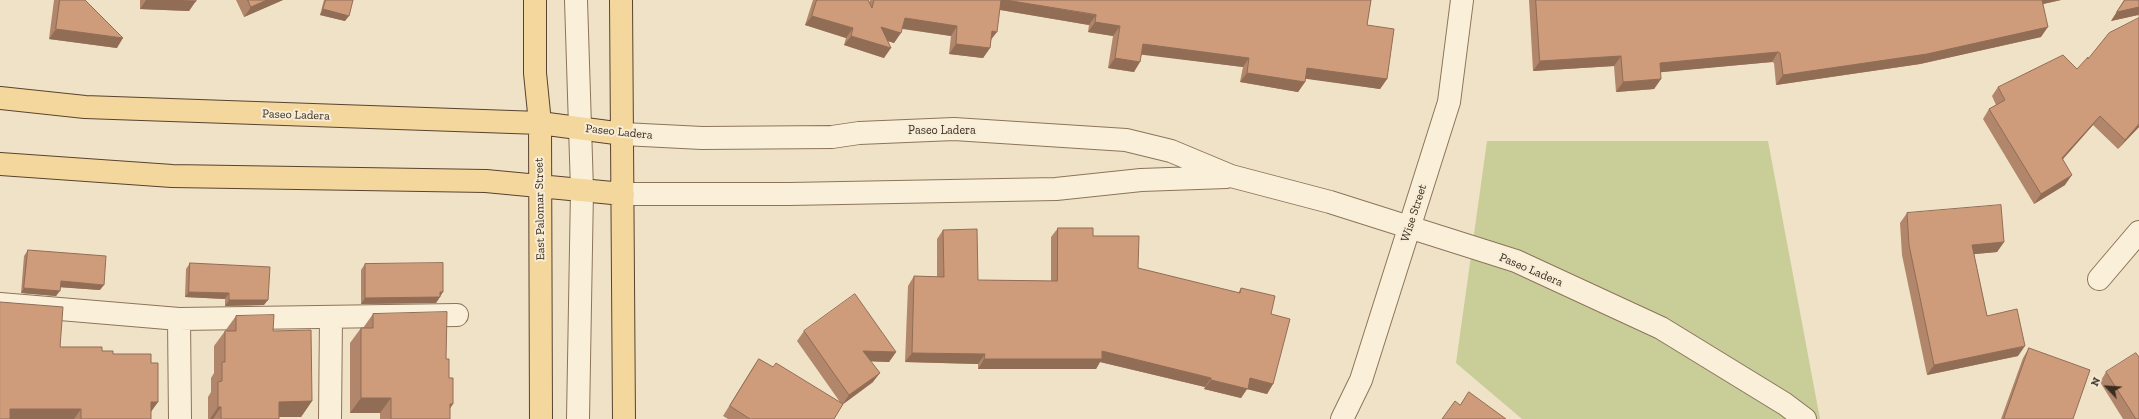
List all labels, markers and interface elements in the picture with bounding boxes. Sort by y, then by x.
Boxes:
street label: Paseo Ladera [262,107,330,123]
street label: Paseo Ladera [585,121,653,143]
street label: Paseo Ladera [908,124,976,138]
street label: East Palomar Street [532,157,548,261]
street label: Wise Street [1398,182,1430,244]
street label: Paseo Ladera [1497,250,1565,290]
north arrow [2087,367,2127,407]
text: N [2088,375,2103,388]

